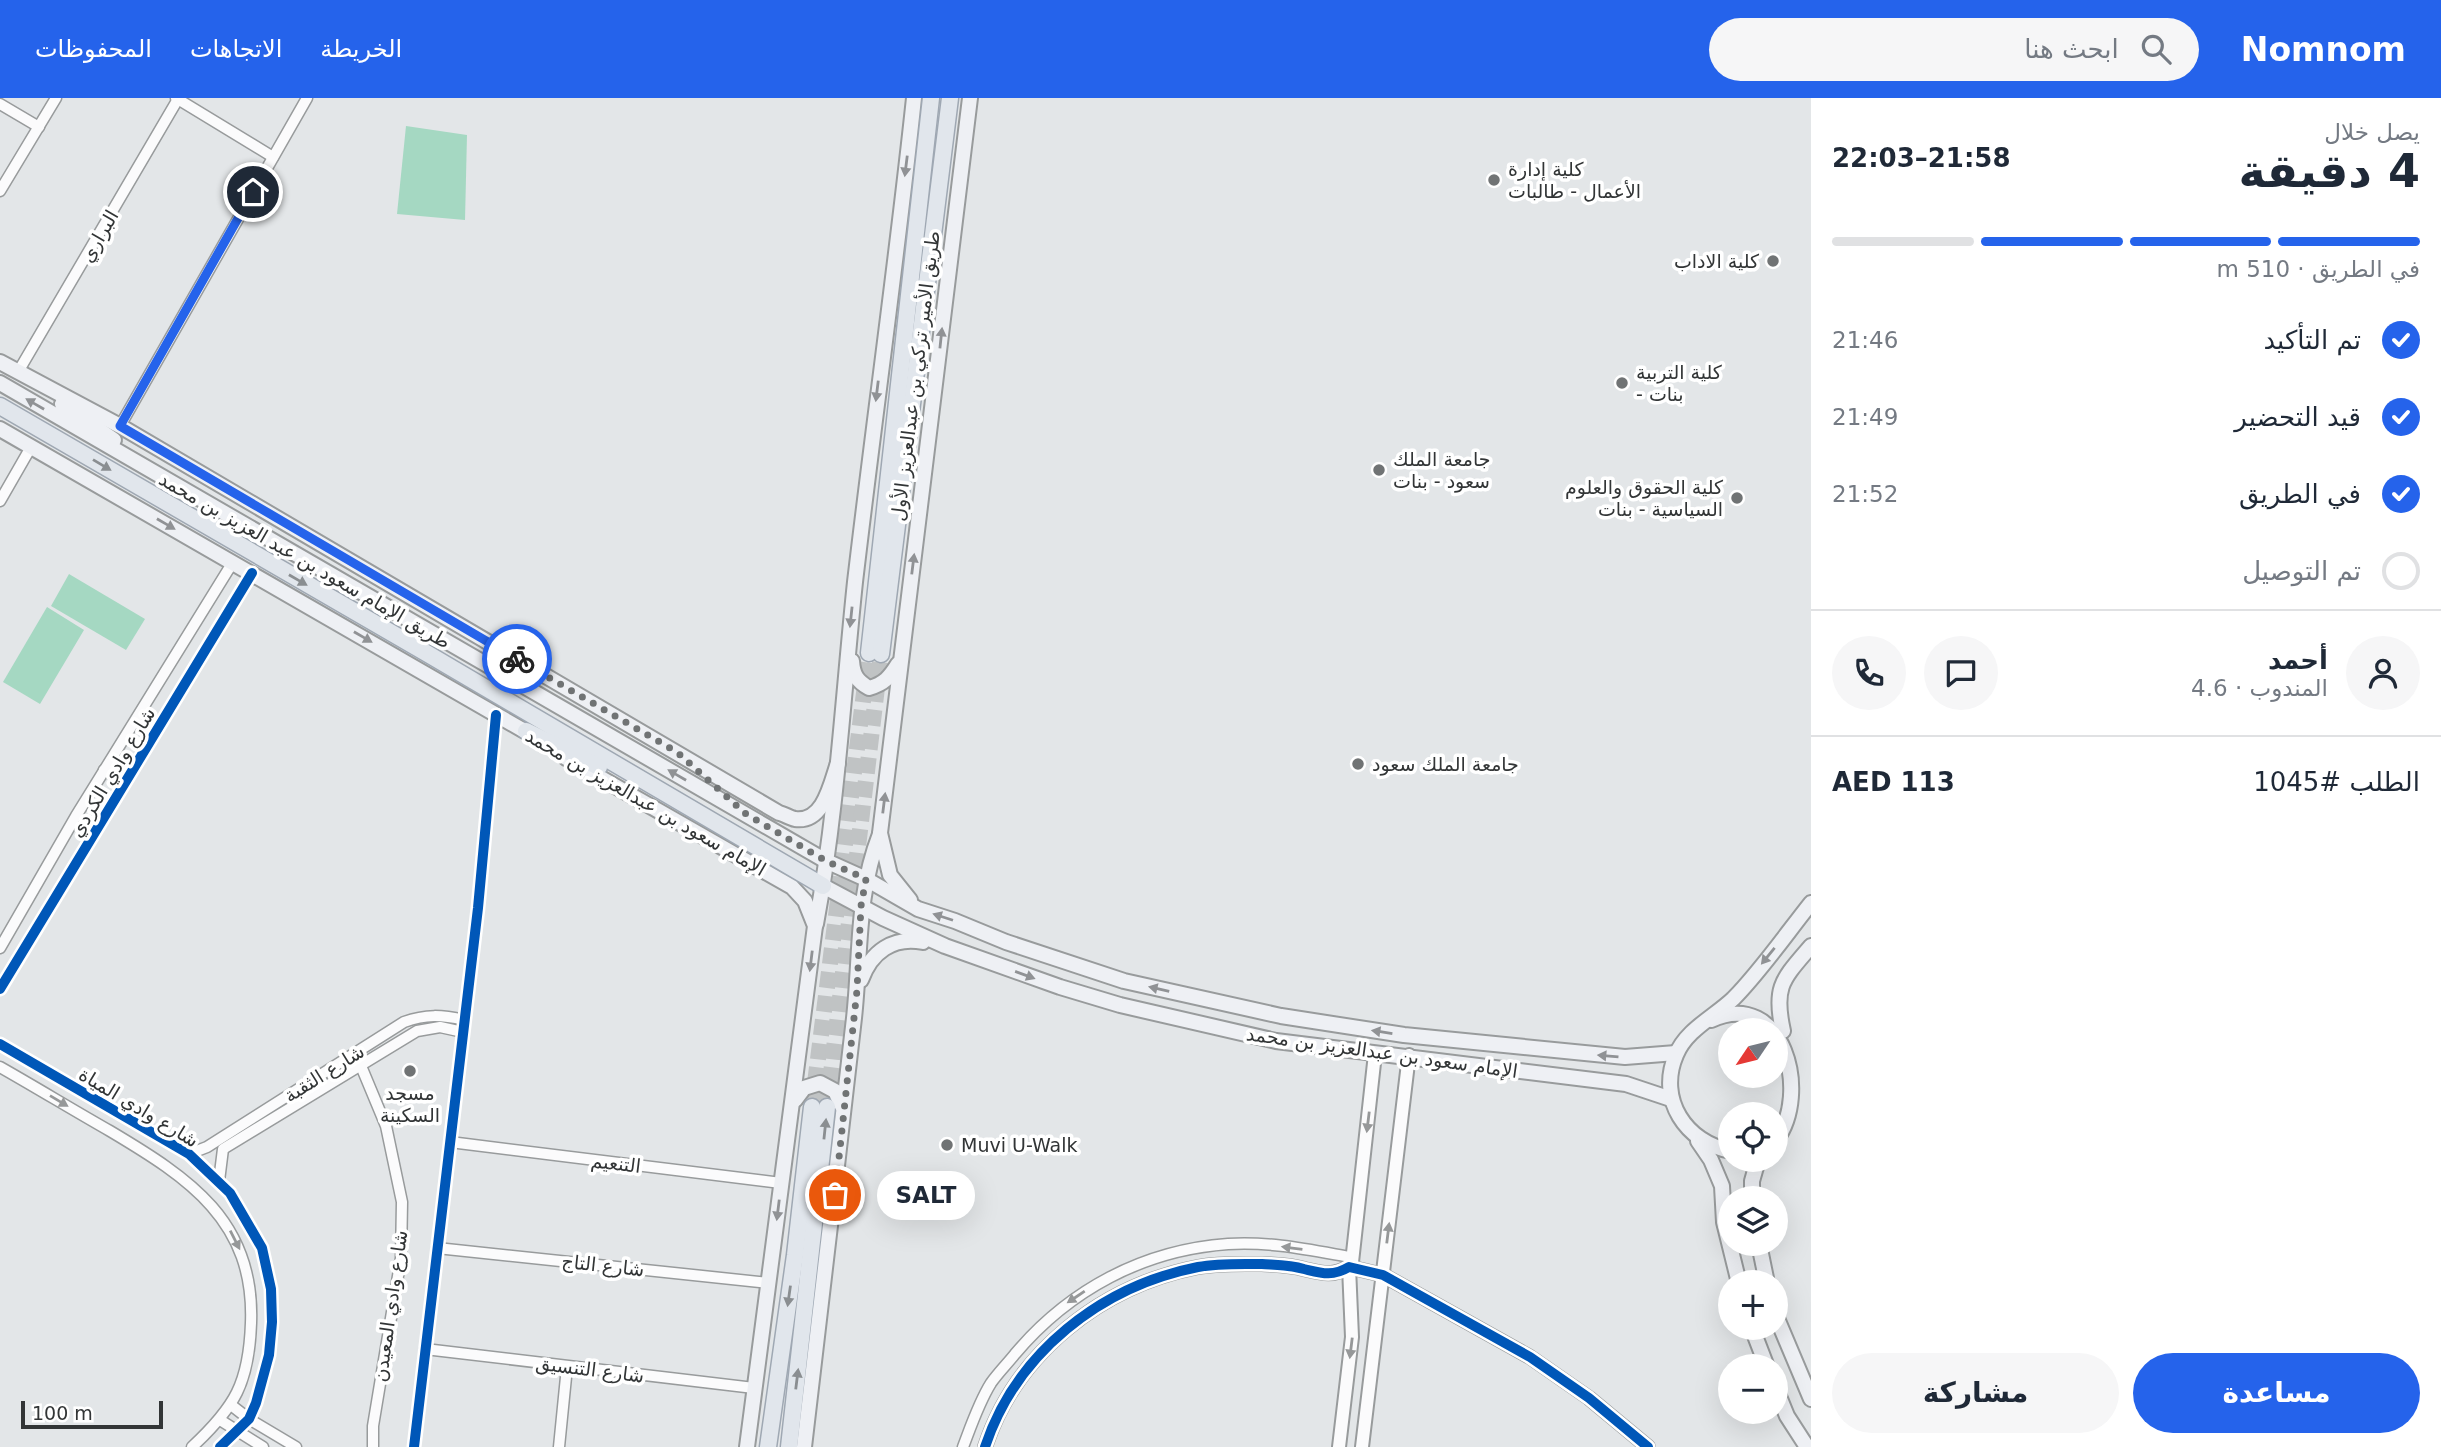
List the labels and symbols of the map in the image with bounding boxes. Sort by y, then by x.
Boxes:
one-way arrow [900,155,911,177]
place label: كلية إدارة الأعمال - طالبات [1508,158,1641,202]
pin [223,162,283,222]
marker: كلية إدارة الأعمال - طالبات [1486,172,1502,188]
street label: البراري [75,206,124,267]
street label: طريق الأمير تركي بن عبدالعزيز الأول [886,230,945,523]
place label: كلية الاداب [1674,250,1760,272]
marker: كلية الاداب [1765,253,1781,269]
one-way arrow [936,327,947,349]
place label: كلية التربية - بنات [1636,361,1723,405]
marker: كلية التربية - بنات [1614,375,1630,391]
one-way arrow [872,381,883,403]
one-way arrow [25,398,45,410]
place label: جامعة الملك سعود - بنات [1393,448,1490,493]
one-way arrow [92,459,111,471]
marker: جامعة الملك سعود - بنات [1371,462,1387,478]
street label: طريق الإمام سعود بن عبد العزيز بن محمد [155,467,455,654]
place label: كلية الحقوق والعلوم السياسية - بنات [1565,476,1724,520]
marker: كلية الحقوق والعلوم السياسية - بنات [1729,490,1745,506]
one-way arrow [156,518,175,530]
one-way arrow [908,553,919,575]
one-way arrow [288,574,308,586]
one-way arrow [846,607,857,629]
courier [482,624,552,694]
one-way arrow [353,631,372,643]
street label: شارع وادي الكردي [65,703,160,841]
street label: الإمام سعود بن عبدالعزيز بن محمد [521,724,770,881]
place label: جامعة الملك سعود [1372,753,1519,776]
marker: جامعة الملك سعود [1350,756,1366,772]
one-way arrow [668,769,687,781]
one-way arrow [879,792,890,814]
one-way arrow [933,911,954,922]
one-way arrow [1761,947,1776,964]
one-way arrow [805,950,816,972]
one-way arrow [1015,970,1036,981]
one-way arrow [1148,983,1170,994]
north arrow [1718,1018,1788,1088]
street label: الإمام سعود بن عبدالعزيز بن محمد [1245,1022,1519,1083]
one-way arrow [1371,1026,1393,1037]
street label: شارع الثقبة [280,1040,369,1107]
one-way arrow [1597,1050,1619,1061]
street label: شارع وادي المياة [75,1063,203,1152]
marker: مسجد السكينة [402,1063,418,1079]
place label: مسجد السكينة [380,1082,440,1126]
one-way arrow [49,1095,68,1108]
one-way arrow [1362,1111,1373,1133]
one-way arrow [820,1118,831,1140]
place label: Muvi U-Walk [961,1134,1078,1156]
marker: Muvi U-Walk [939,1137,955,1153]
street label: التنعيم [590,1149,642,1178]
pin [805,1165,865,1225]
callout: SALT [877,1170,975,1220]
one-way arrow [772,1200,783,1222]
one-way arrow [1382,1222,1393,1244]
street label: شارع وادي المعيدن [368,1229,413,1383]
one-way arrow [229,1230,240,1250]
one-way arrow [1281,1242,1303,1253]
street label: شارع التاج [560,1250,645,1281]
one-way arrow [783,1285,794,1307]
one-way arrow [1066,1291,1086,1304]
one-way arrow [1345,1337,1356,1359]
street label: شارع التنسيق [534,1351,646,1388]
one-way arrow [791,1368,802,1390]
scale bar [21,1398,163,1430]

